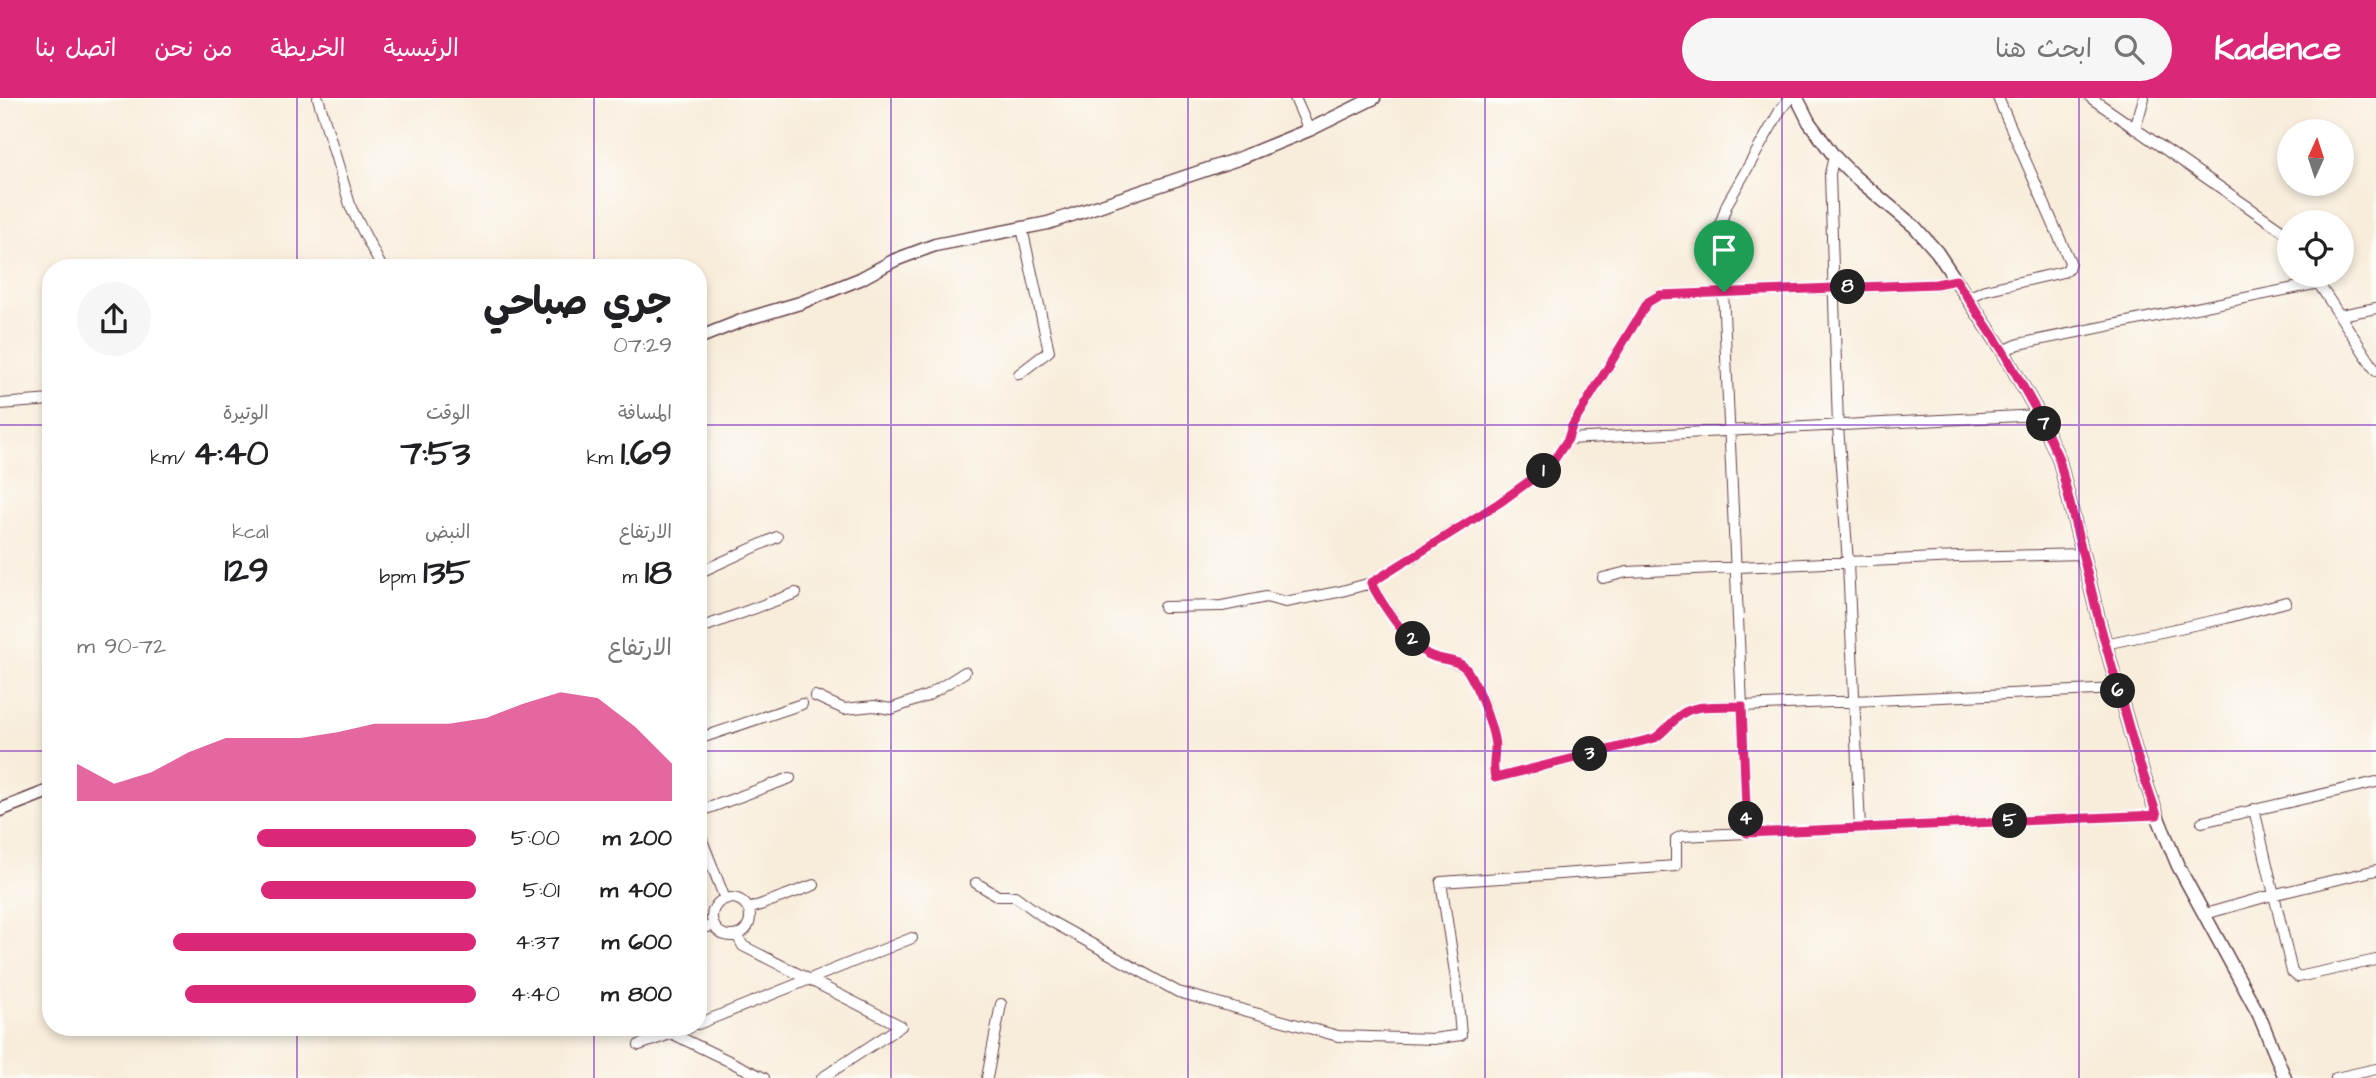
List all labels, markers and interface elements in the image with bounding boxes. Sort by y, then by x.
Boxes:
search box [1682,18,2172,81]
text: Kadence [2214,26,2341,72]
icon: search [2110,30,2148,68]
text: ابحث هنا [1995,31,2092,67]
text: اتصل بنا [35,32,116,66]
text: من نحن [154,32,233,66]
text: الخريطة [271,32,345,66]
text: الرئيسية [383,32,459,66]
north arrow [2277,119,2354,196]
map controls [2277,119,2354,287]
button: locate [2277,210,2354,287]
pin [1694,220,1754,292]
icon: arrive [1705,231,1743,269]
pin: 8 [1830,270,1866,304]
text: 8 [1841,273,1854,300]
text: جري صباحي [483,277,672,329]
button: share [77,282,151,356]
text: 07:29 [613,329,672,361]
text: الوتيرة [223,400,269,427]
text: الوقت [426,400,470,427]
text: المسافة [618,400,672,427]
pin: 7 [2026,406,2062,442]
text: 7 [2038,410,2049,437]
text: 4:40 [193,429,269,478]
text: 7:53 [400,429,470,478]
text: 1.69 [621,429,672,478]
text: /km [150,445,193,472]
text: km [587,445,621,472]
pin: 1 [1526,454,1562,488]
text: 1 [1542,457,1545,484]
text: kcal [232,519,269,546]
text: النبض [425,519,470,546]
text: الارتفاع [619,519,672,546]
text: 129 [224,546,269,595]
text: 135 [423,548,470,597]
text: 18 [645,548,672,597]
text: bpm [380,564,423,591]
text: m [622,564,645,591]
pin: 2 [1396,622,1430,656]
text: 2 [1407,625,1418,652]
text: 72–90 m [77,630,166,662]
text: الارتفاع [608,632,672,664]
pin: 6 [2100,674,2136,708]
text: 6 [2112,677,2123,704]
pin: 3 [1572,736,1608,772]
text: 3 [1585,740,1594,767]
pin: 4 [1728,802,1764,836]
pin: 5 [1993,804,2028,838]
text: 4 [1739,805,1752,832]
text: 5 [2003,807,2016,834]
text: 5:00 [511,822,560,854]
text: 200 m [603,822,672,854]
text: 5:01 [522,874,560,906]
text: 400 m [600,874,672,906]
text: 4:37 [515,926,560,958]
text: 600 m [601,926,672,958]
text: 4:40 [510,978,560,1010]
text: 800 m [601,978,672,1010]

